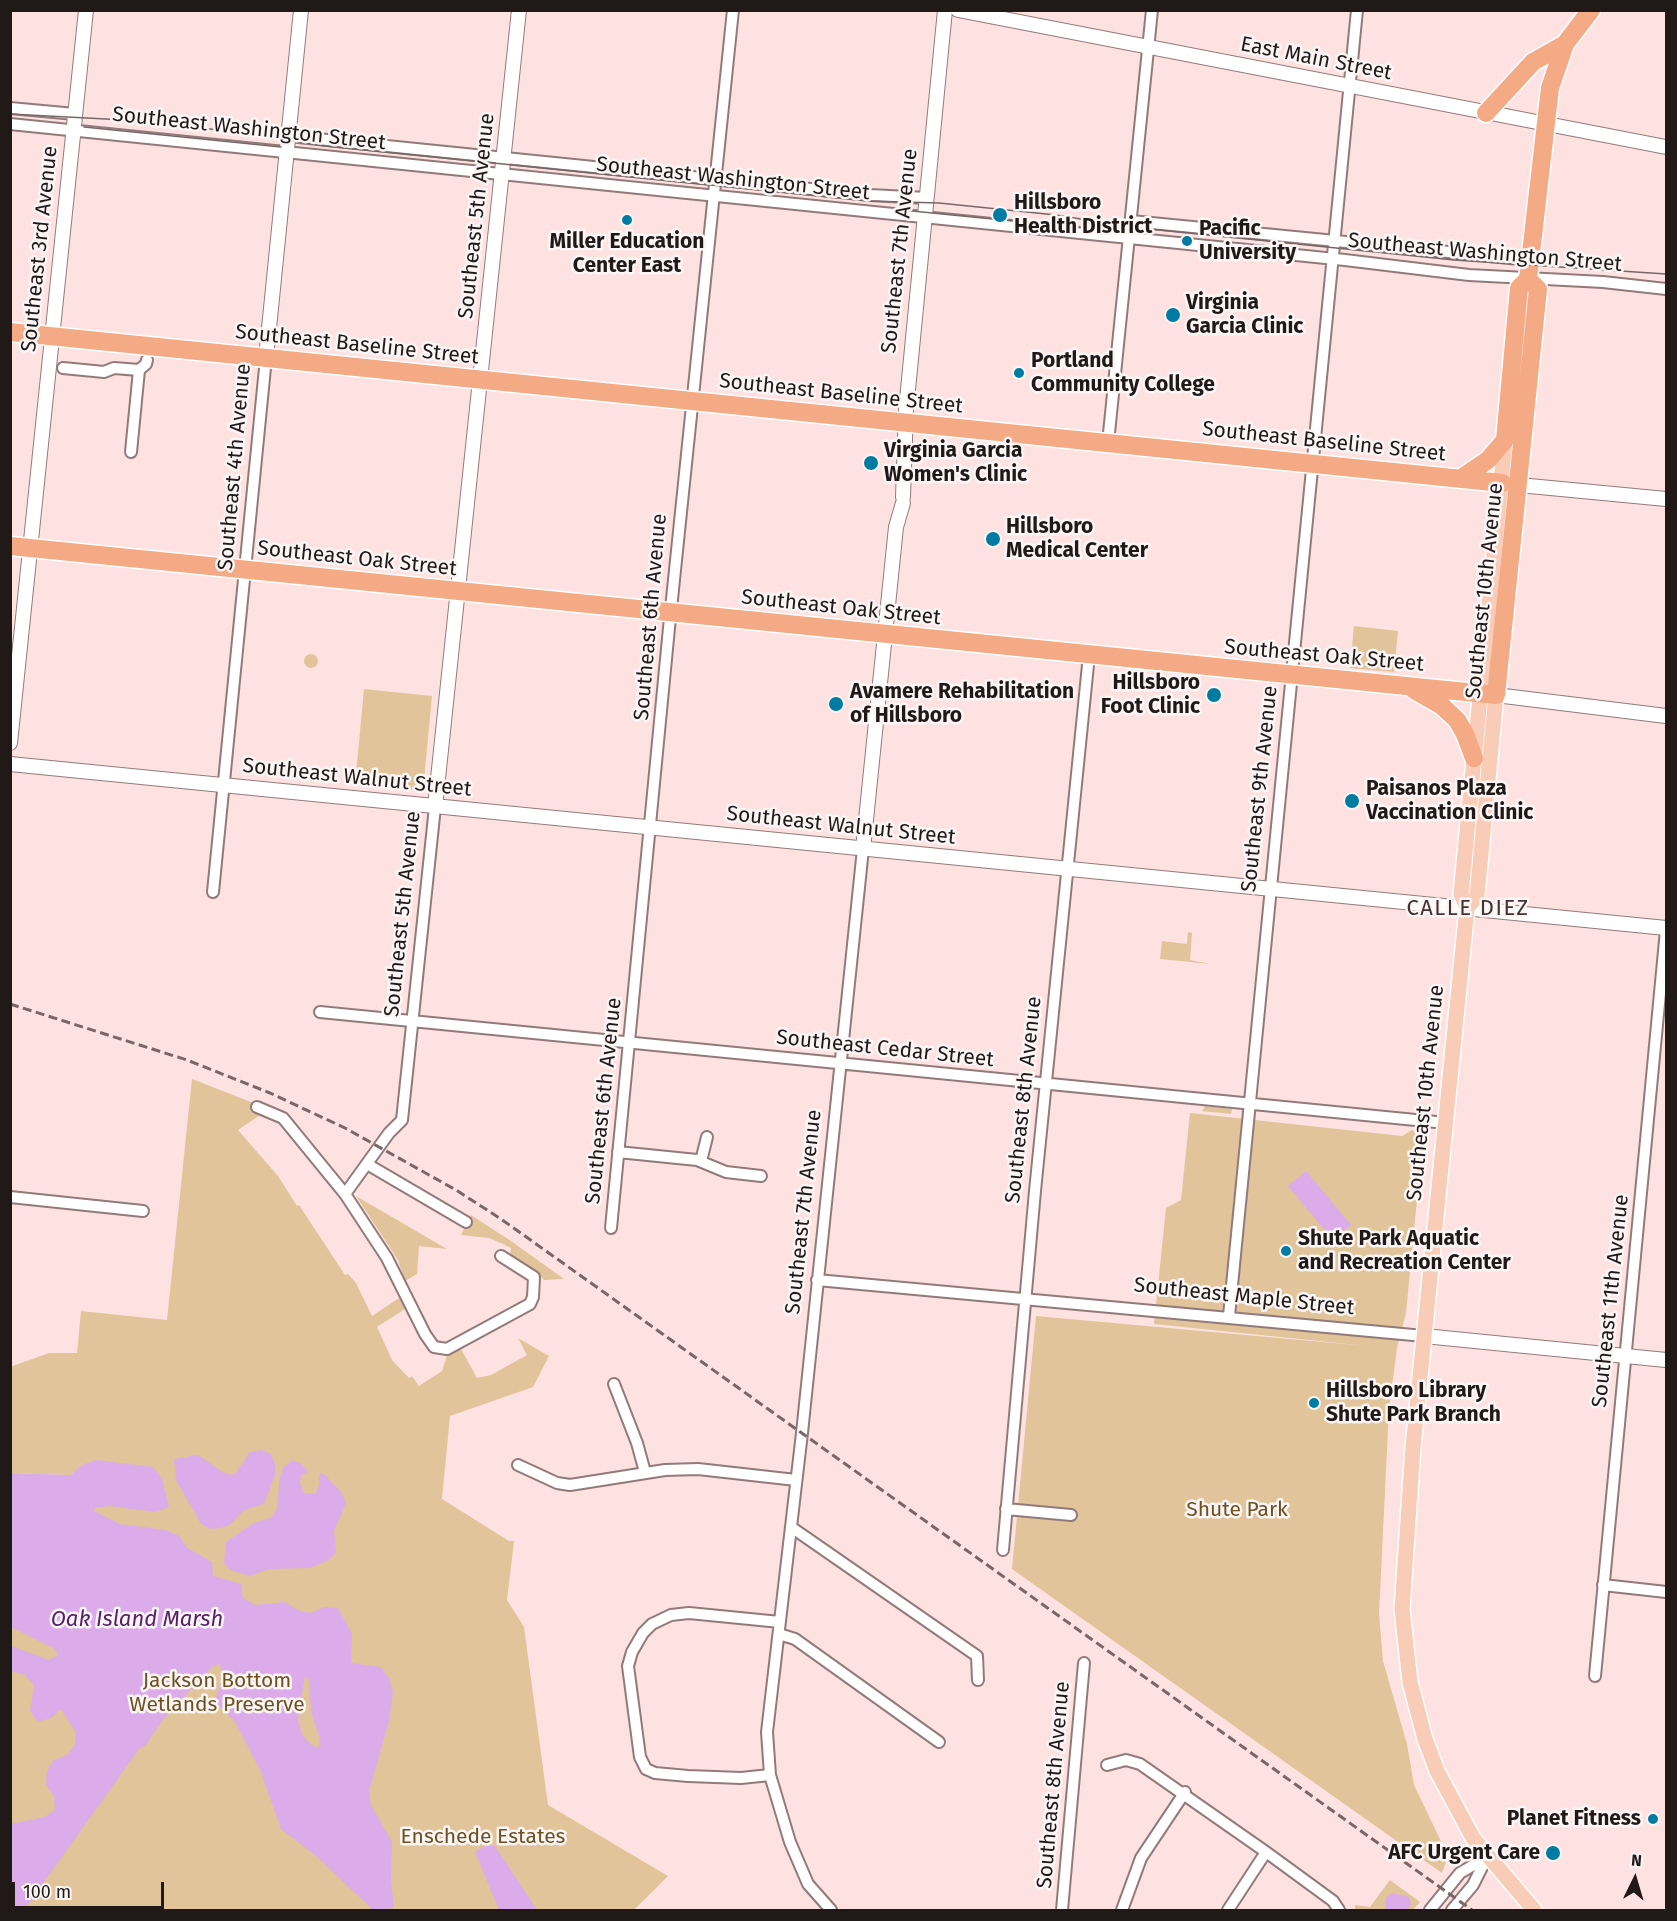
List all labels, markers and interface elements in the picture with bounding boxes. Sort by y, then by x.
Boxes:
street label: East Main Street [1238,32,1394,86]
street label: Southeast Washington Street [111,102,387,156]
street label: Southeast 5th Avenue [454,112,500,320]
street label: Southeast 3rd Avenue [17,145,63,353]
street label: Southeast 7th Avenue [877,147,923,355]
street label: Southeast Washington Street [595,152,871,206]
place label: Hillsboro Health District [1014,190,1152,240]
marker: Hillsboro Health District [991,206,1009,224]
marker: Miller Education Center East [620,213,634,227]
place label: Pacific University [1199,216,1296,266]
street label: Southeast Washington Street [1347,228,1623,278]
place label: Miller Education Center East [550,229,704,279]
marker: Pacific University [1180,234,1194,248]
place label: Virginia Garcia Clinic [1186,290,1303,340]
marker: Virginia Garcia Clinic [1164,306,1182,324]
street label: Southeast Baseline Street [234,320,480,370]
place label: Portland Community College [1031,348,1215,398]
street label: Southeast 4th Avenue [213,363,257,571]
marker: Portland Community College [1012,366,1026,380]
street label: Southeast Baseline Street [718,369,964,419]
street label: Southeast Baseline Street [1201,417,1447,467]
place label: Virginia Garcia Women's Clinic [884,438,1027,488]
marker: Virginia Garcia Women's Clinic [862,454,880,472]
street label: Southeast 10th Avenue [1461,482,1509,700]
street label: Southeast 6th Avenue [629,513,673,721]
place label: Hillsboro Medical Center [1006,514,1148,564]
marker: Hillsboro Medical Center [984,530,1002,548]
street label: Southeast Oak Street [256,536,458,582]
street label: Southeast Oak Street [740,585,942,631]
street label: Southeast Oak Street [1223,635,1425,677]
place label: Hillsboro Foot Clinic [1101,670,1200,720]
place label: Avamere Rehabilitation of Hillsboro [850,679,1074,729]
street label: Southeast 9th Avenue [1237,685,1283,893]
marker: Hillsboro Foot Clinic [1205,686,1223,704]
marker: Avamere Rehabilitation of Hillsboro [827,695,845,713]
street label: Southeast Walnut Street [241,753,473,803]
place label: Paisanos Plaza Vaccination Clinic [1366,776,1533,826]
marker: Paisanos Plaza Vaccination Clinic [1343,792,1361,810]
street label: Southeast Walnut Street [725,801,957,851]
street label: Southeast 5th Avenue [380,810,426,1018]
district label: CALLE DIEZ [1406,896,1530,922]
street label: Southeast 10th Avenue [1402,984,1450,1202]
street label: Southeast 8th Avenue [1001,995,1047,1205]
street label: Southeast 6th Avenue [581,996,627,1206]
street label: Southeast Cedar Street [775,1025,995,1073]
street label: Southeast 7th Avenue [781,1108,827,1316]
street label: Southeast 11th Avenue [1587,1193,1635,1409]
place label: Shute Park Aquatic and Recreation Center [1298,1226,1511,1276]
marker: Shute Park Aquatic and Recreation Center [1279,1244,1293,1258]
street label: Southeast Maple Street [1133,1273,1355,1321]
place label: Hillsboro Library Shute Park Branch [1326,1378,1501,1428]
marker: Hillsboro Library Shute Park Branch [1307,1396,1321,1410]
park label: Shute Park [1186,1497,1288,1523]
water label: Oak Island Marsh [51,1607,223,1633]
park label: Jackson Bottom Wetlands Preserve [129,1668,305,1718]
street label: Southeast 8th Avenue [1032,1680,1076,1890]
place label: Planet Fitness [1507,1806,1641,1832]
marker: Planet Fitness [1646,1812,1660,1826]
park label: Enschede Estates [401,1824,565,1850]
place label: AFC Urgent Care [1388,1840,1540,1866]
marker: AFC Urgent Care [1544,1844,1562,1862]
north arrow [1605,1849,1665,1909]
text: N [1630,1851,1643,1870]
scale bar [15,1870,166,1908]
text: 100 m [23,1881,71,1903]

